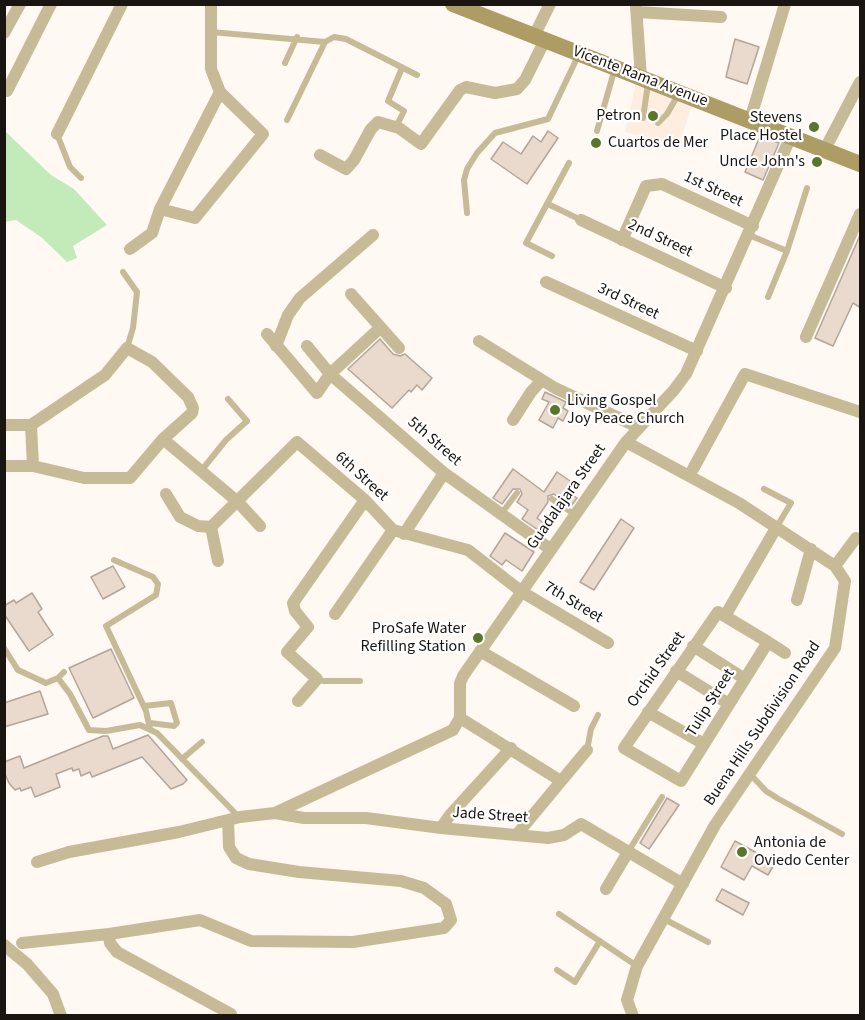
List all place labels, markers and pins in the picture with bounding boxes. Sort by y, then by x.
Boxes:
place label: Petron [596,106,641,126]
place label: Stevens Place Hostel [720,108,802,146]
marker: Petron [646,109,660,123]
marker: Stevens Place Hostel [807,120,821,134]
place label: Cuartos de Mer [608,133,708,153]
marker: Cuartos de Mer [589,136,603,150]
place label: Uncle John's [719,152,805,172]
marker: Uncle John's [810,155,824,169]
place label: Living Gospel Joy Peace Church [567,391,684,429]
marker: Living Gospel Joy Peace Church [548,403,562,417]
place label: ProSafe Water Refilling Station [361,619,466,657]
marker: ProSafe Water Refilling Station [471,631,485,645]
place label: Antonia de Oviedo Center [754,833,849,871]
marker: Antonia de Oviedo Center [735,845,749,859]

